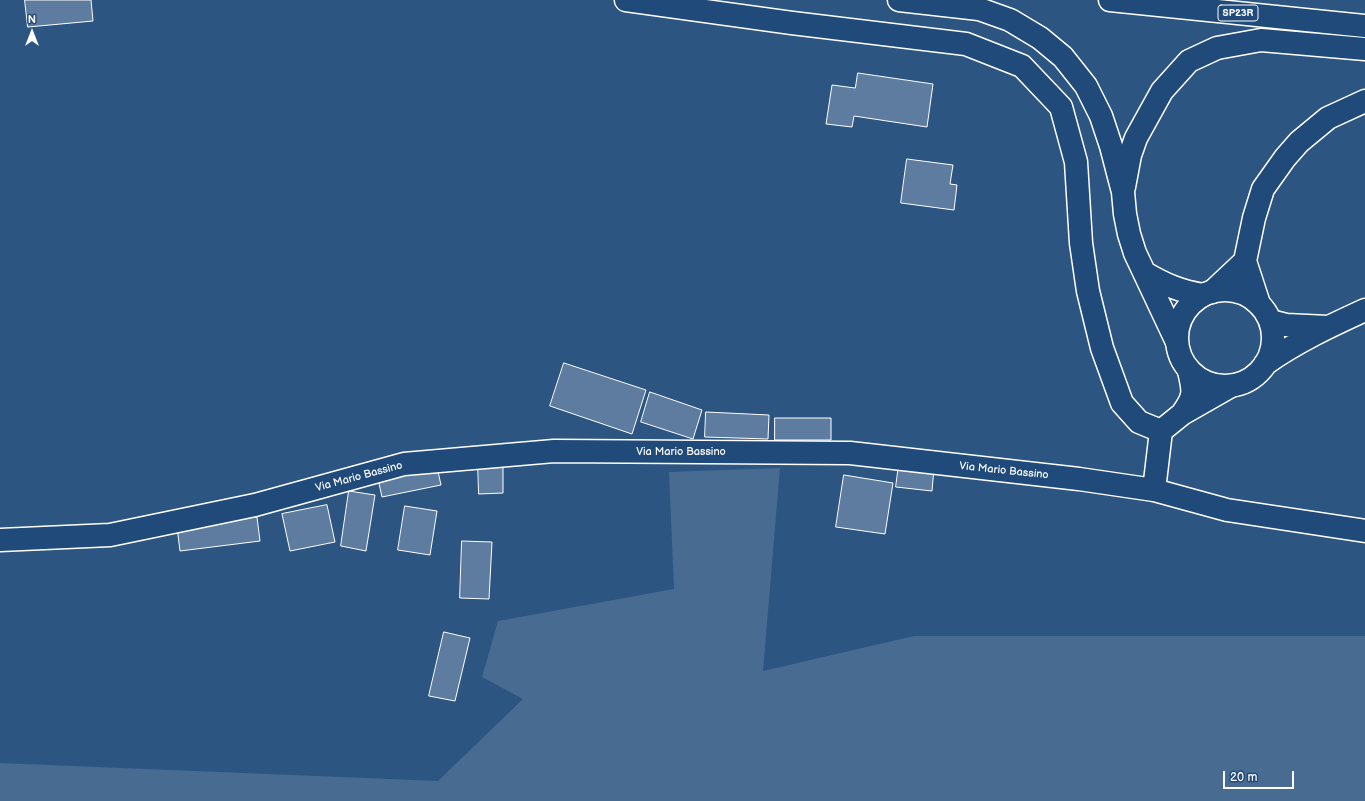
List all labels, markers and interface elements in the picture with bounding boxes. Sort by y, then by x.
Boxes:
road number: SP23R [1218,5,1258,21]
north arrow [12,12,52,52]
text: N [28,13,36,26]
street label: Via Mario Bassino [636,445,726,459]
street label: Via Mario Bassino [314,459,404,495]
street label: Via Mario Bassino [959,460,1049,482]
scale bar [1225,763,1296,789]
text: 20 m [1230,770,1257,785]

